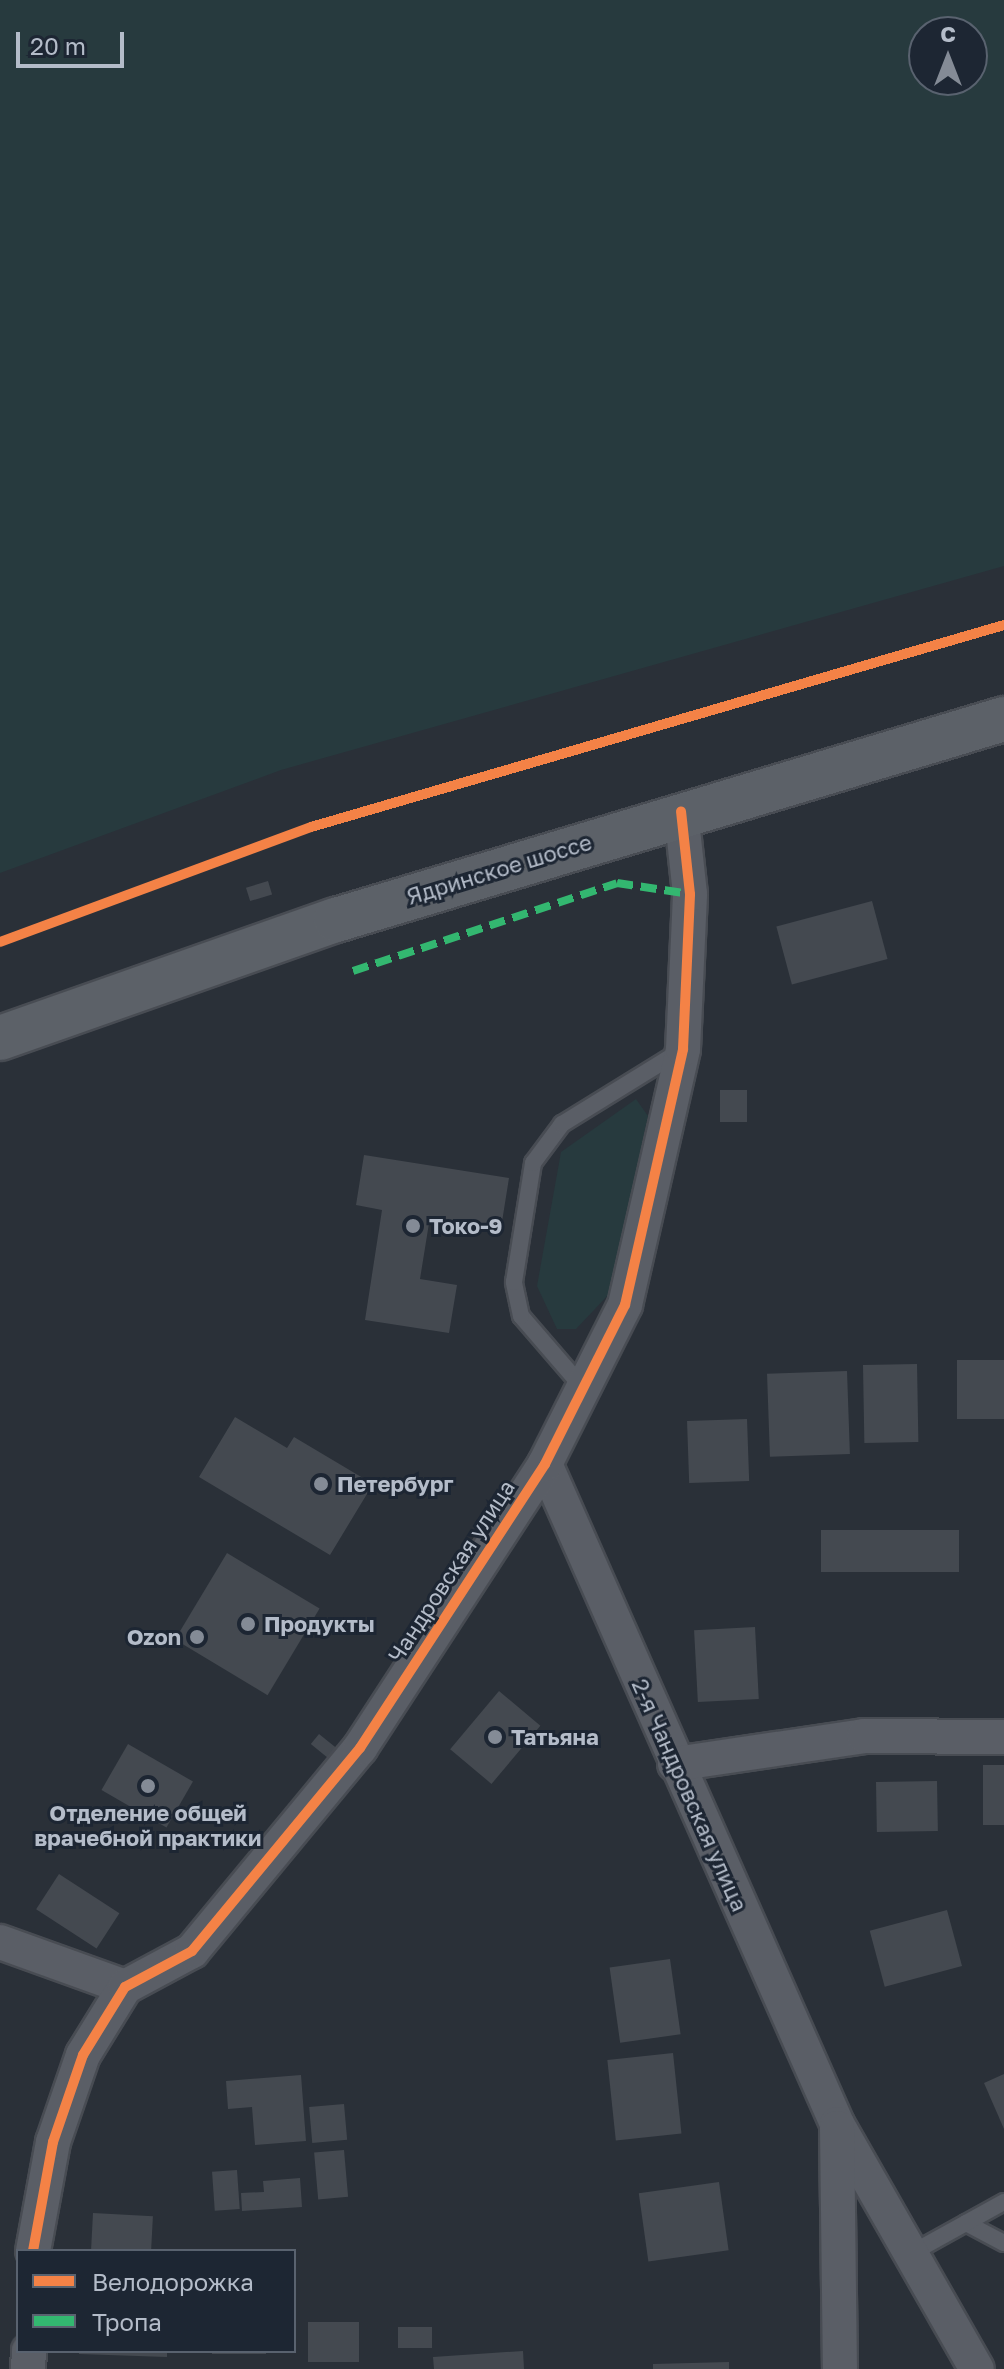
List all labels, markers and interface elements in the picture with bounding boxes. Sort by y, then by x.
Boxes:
scale bar [20,16,128,66]
north arrow [908,16,988,96]
text: С [940,20,956,47]
text: 20 m [30,31,86,60]
street label: Ядринское шоссе [403,828,595,910]
place label: Токо-9 [429,1213,503,1239]
marker: Токо-9 [404,1217,422,1235]
place label: Петербург [337,1471,454,1497]
marker: Петербург [312,1475,330,1493]
street label: Чандровская улица [382,1475,520,1667]
place label: Продукты [264,1611,375,1637]
marker: Продукты [239,1615,257,1633]
place label: Ozon [127,1624,181,1650]
marker: Ozon [188,1628,206,1646]
street label: 2-я Чандровская улица [627,1675,753,1915]
place label: Татьяна [511,1724,599,1750]
marker: Татьяна [486,1728,504,1746]
marker: Отделение общей врачебной практики [139,1777,157,1795]
place label: Отделение общей врачебной практики [35,1799,261,1850]
legend [16,2249,296,2353]
text: Велодорожка [92,2267,254,2296]
text: Тропа [92,2307,162,2336]

